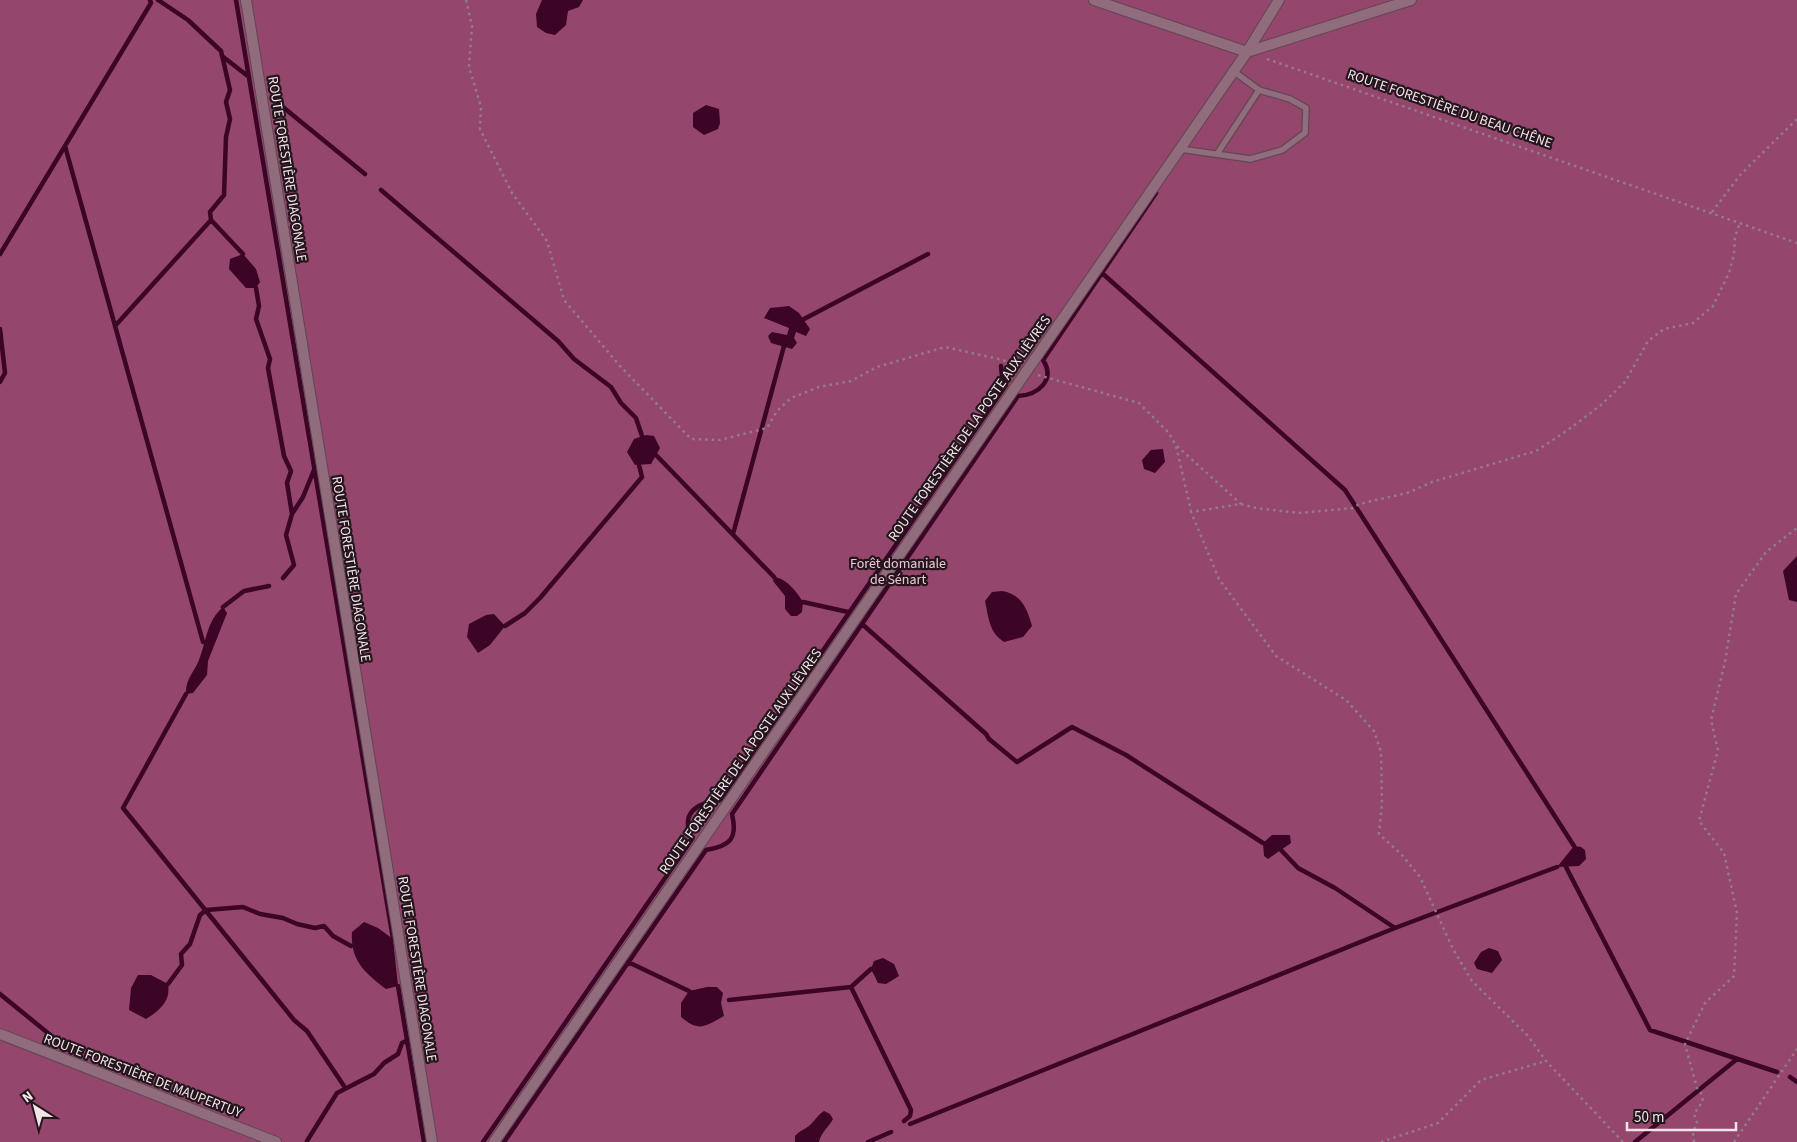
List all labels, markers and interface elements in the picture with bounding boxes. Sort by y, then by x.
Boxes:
street label: ROUTE FORESTIÈRE DU BEAU CHÊNE [1345,64,1555,153]
street label: ROUTE FORESTIÈRE DIAGONALE [262,75,312,263]
street label: ROUTE FORESTIÈRE DE LA POSTE AUX LIÈVRES [884,312,1056,546]
street label: ROUTE FORESTIÈRE DIAGONALE [326,475,376,663]
park label: Forêt domaniale de Sénart [850,554,946,590]
street label: ROUTE FORESTIÈRE DE LA POSTE AUX LIÈVRES [655,645,827,879]
street label: ROUTE FORESTIÈRE DIAGONALE [392,875,442,1063]
street label: ROUTE FORESTIÈRE DE MAUPERTUY [41,1029,245,1123]
north arrow [10,1082,60,1132]
text: N [18,1086,38,1108]
scale bar [1627,1100,1736,1132]
text: 50 m [1634,1107,1664,1128]

